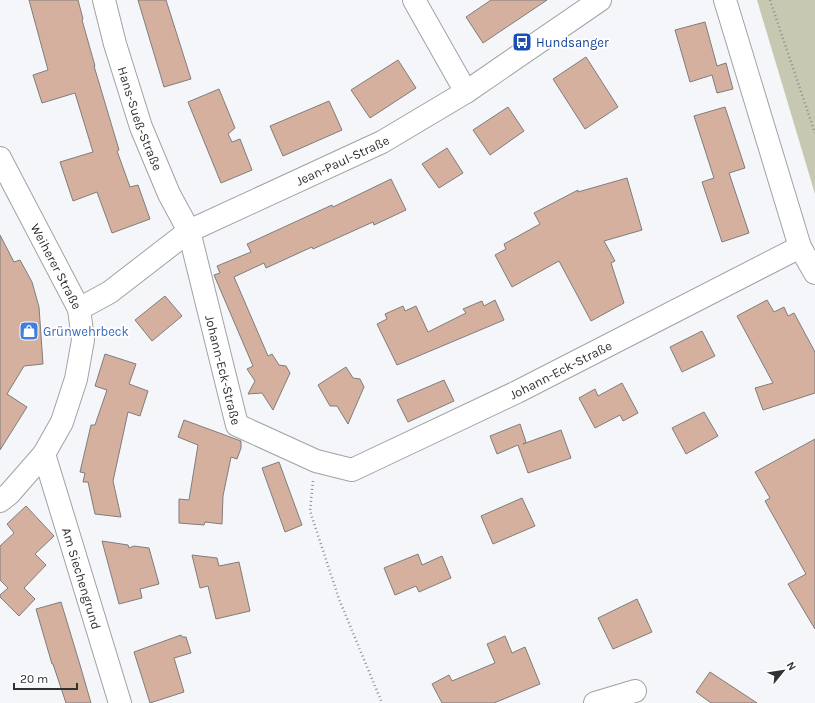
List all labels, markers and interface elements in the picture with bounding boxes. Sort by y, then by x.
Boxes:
bus stop icon: Hundsanger [511,31,533,53]
place label: Hundsanger [536,35,609,50]
street label: Hans-Sueß-Straße [115,65,165,173]
street label: Jean-Paul-Straße [293,132,392,189]
street label: Weiherer Straße [27,221,85,312]
street label: Johann-Eck-Straße [202,313,244,427]
shop icon: Grünwehrbeck [18,320,40,342]
place label: Grünwehrbeck [43,324,129,339]
street label: Johann-Eck-Straße [507,338,614,403]
street label: Am Siechengrund [59,526,104,631]
north arrow [763,651,803,691]
text: N [784,660,799,673]
scale bar [14,665,77,691]
text: 20 m [20,672,48,686]

